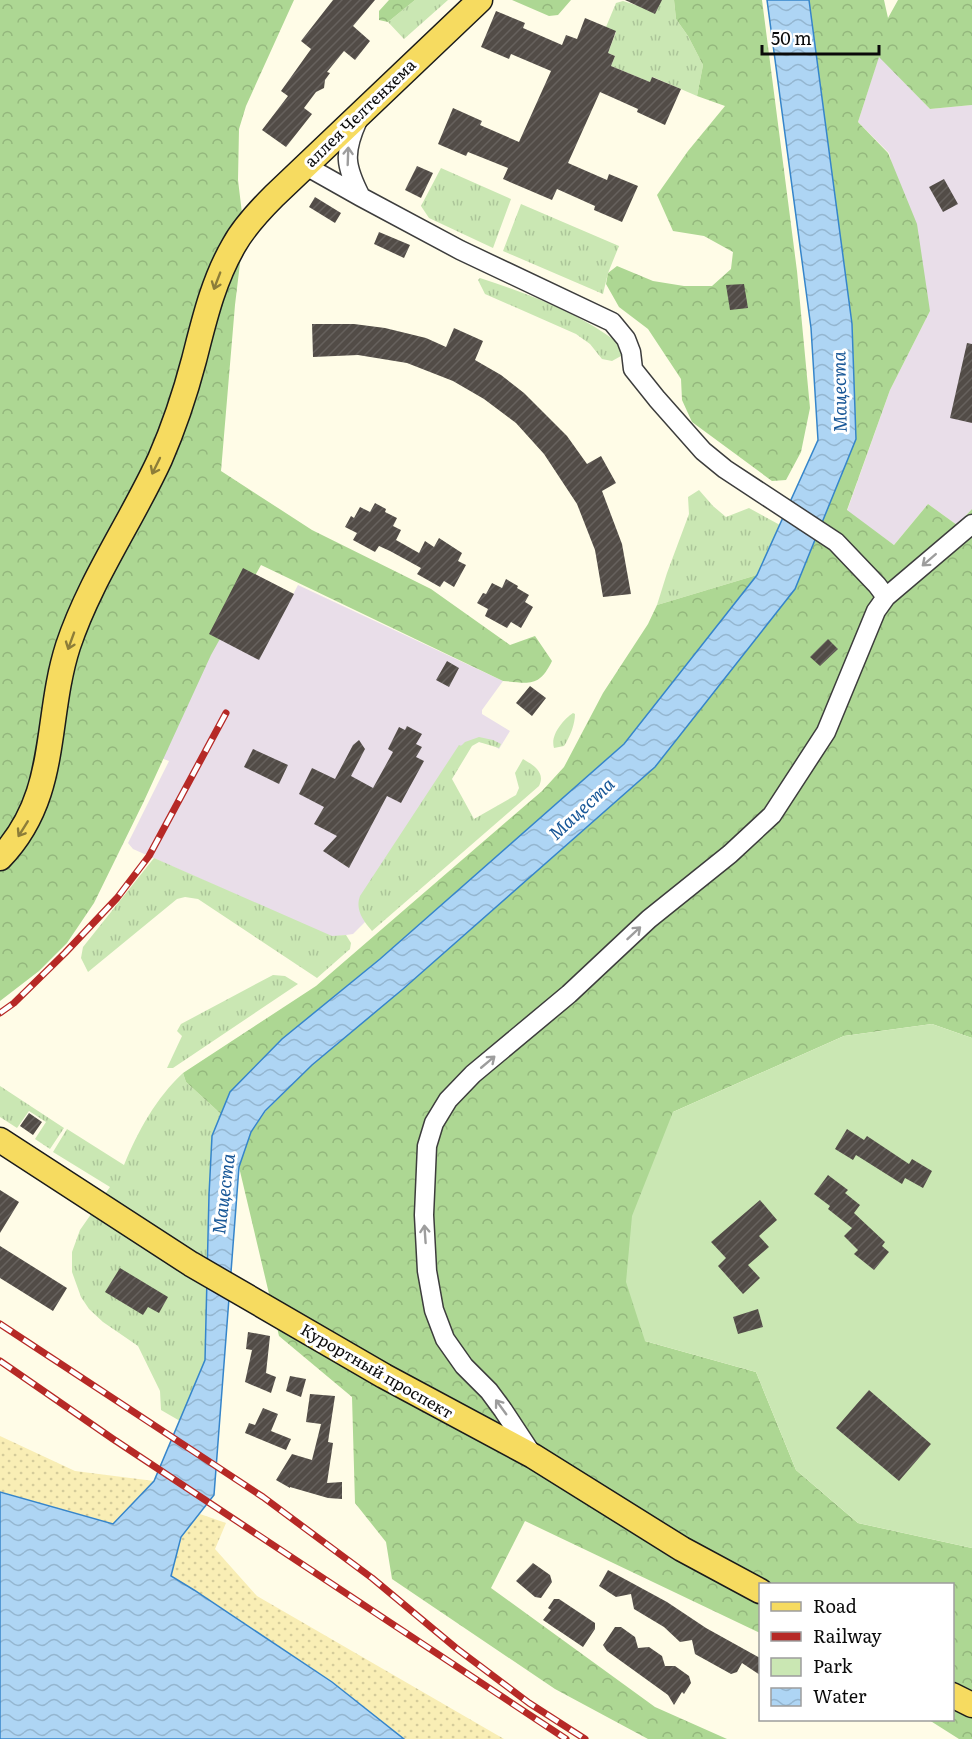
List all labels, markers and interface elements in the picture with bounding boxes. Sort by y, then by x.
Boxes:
scale bar [762,18,879,56]
text: 50 m [771,24,812,51]
street label: аллея Челтенхема [298,52,421,172]
one-way arrow [342,146,353,166]
one-way arrow [211,272,222,290]
water label: Мацеста [824,350,853,433]
one-way arrow [150,457,162,475]
one-way arrow [922,553,937,567]
one-way arrow [64,631,75,650]
water label: Мацеста [542,770,620,846]
one-way arrow [16,820,28,837]
one-way arrow [626,926,641,940]
one-way arrow [480,1055,496,1068]
water label: Мацеста [204,1151,241,1236]
one-way arrow [419,1225,430,1245]
street label: Курортный проспект [297,1317,458,1424]
one-way arrow [494,1399,507,1415]
legend [759,1583,954,1721]
text: Road [813,1592,857,1619]
text: Railway [813,1622,882,1649]
text: Park [813,1652,854,1679]
text: Water [813,1682,867,1709]

